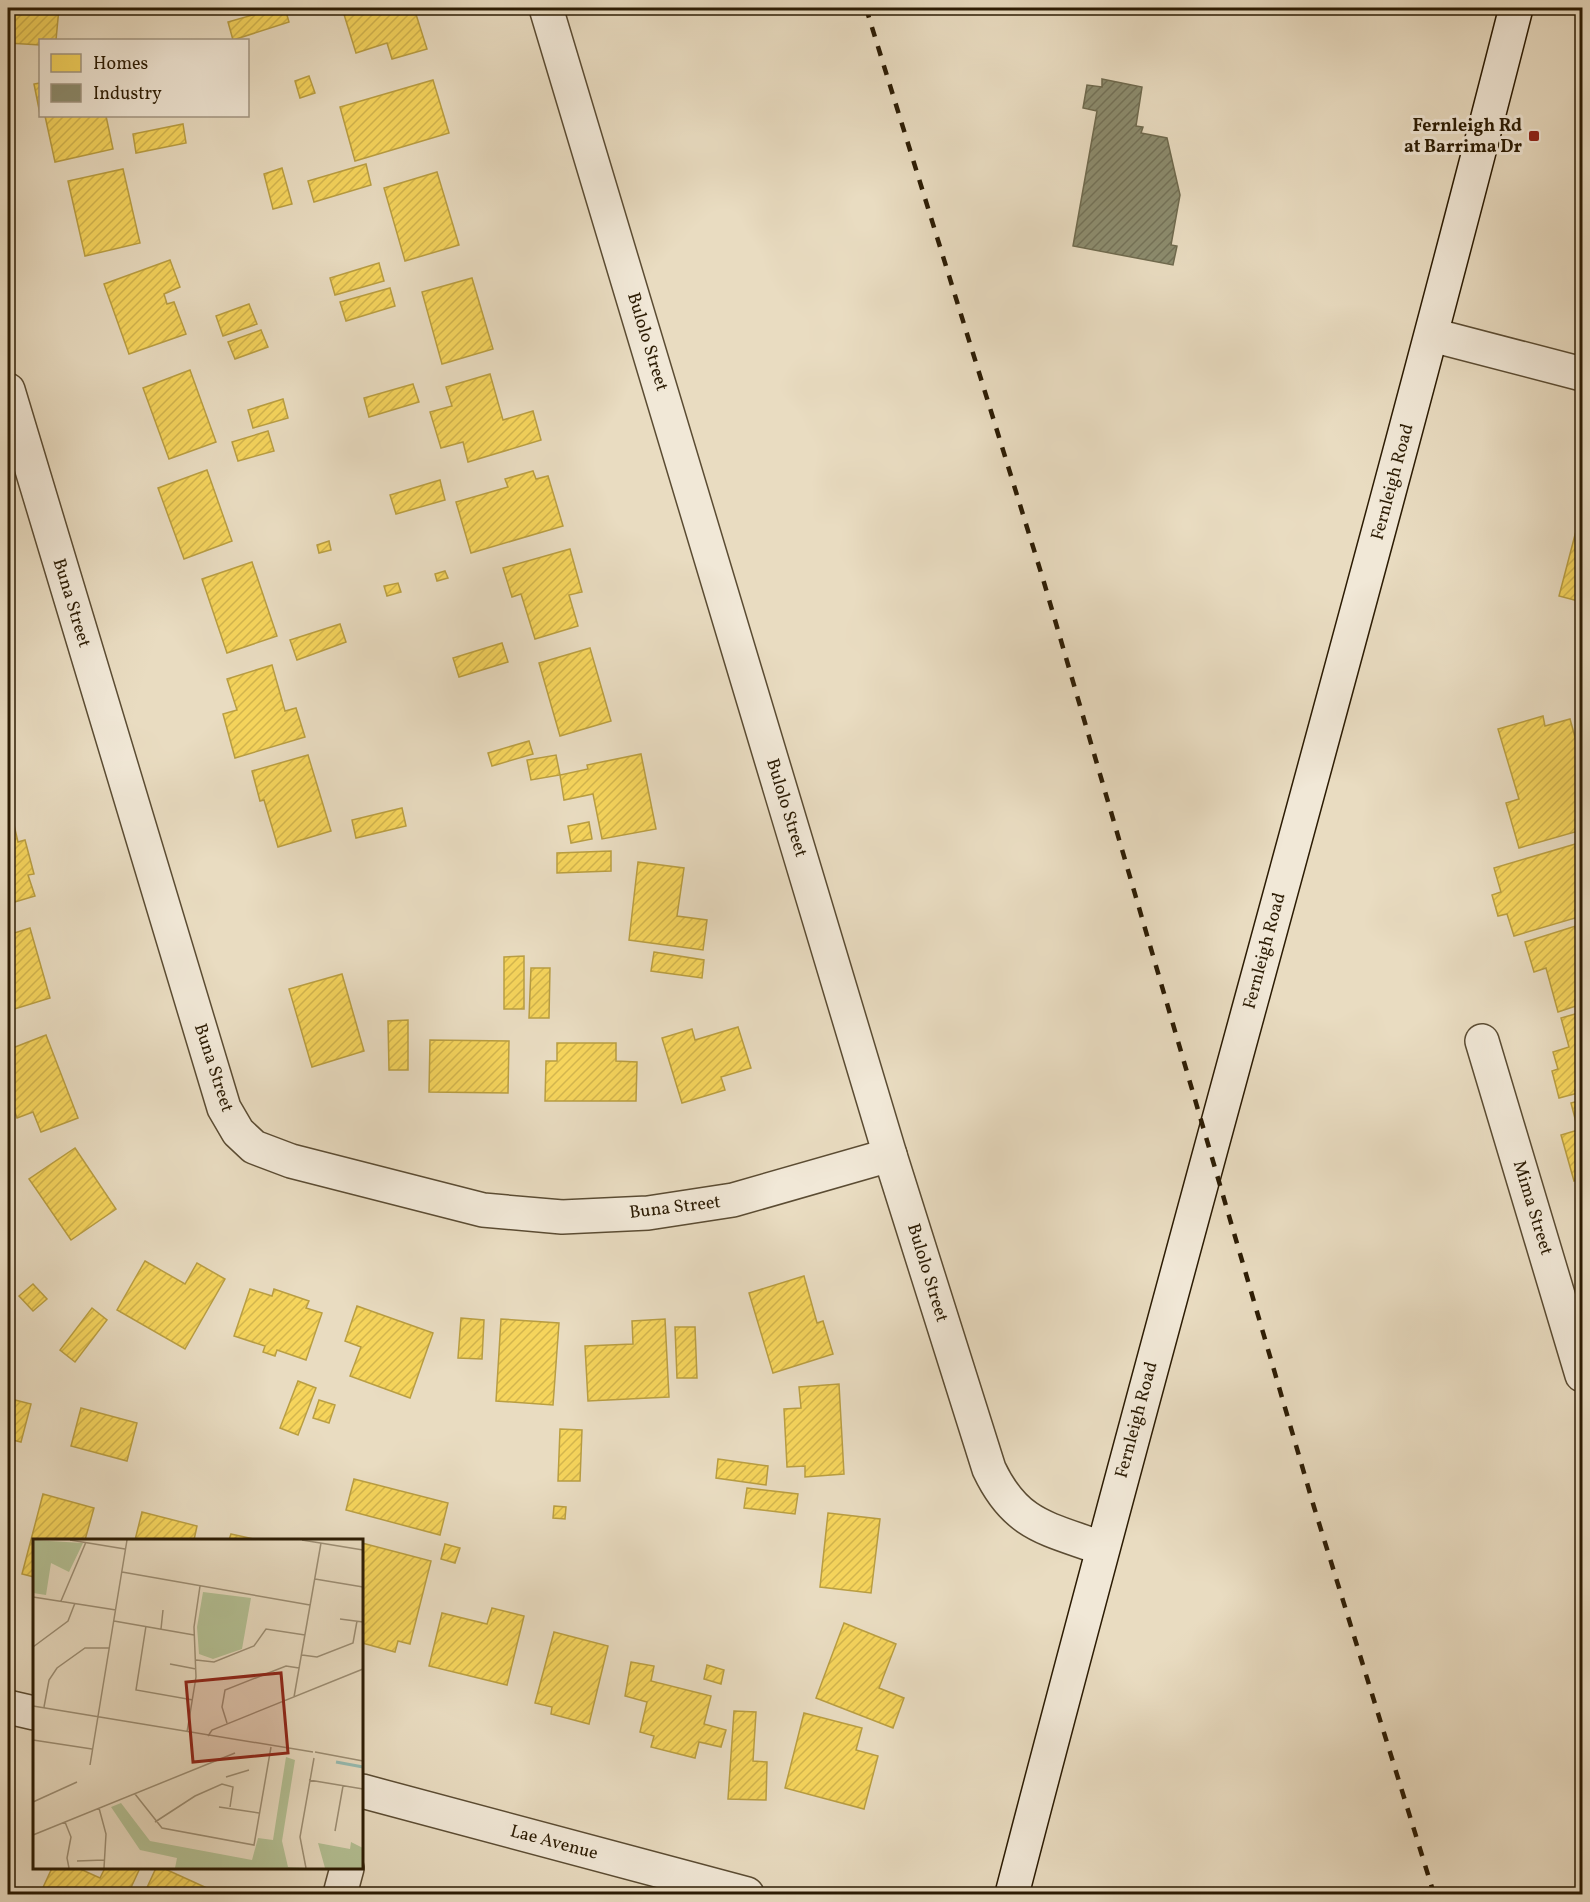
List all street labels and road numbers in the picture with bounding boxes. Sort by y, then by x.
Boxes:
street label: Bulolo Street [620,290,674,394]
street label: Fernleigh Road [1365,421,1421,543]
street label: Buna Street [46,555,96,651]
street label: Bulolo Street [759,756,813,860]
street label: Fernleigh Road [1237,890,1293,1012]
street label: Buna Street [187,1020,239,1116]
street label: Mima Street [1506,1158,1558,1258]
street label: Buna Street [628,1190,722,1226]
street label: Bulolo Street [900,1221,954,1325]
street label: Fernleigh Road [1109,1359,1165,1481]
street label: Lae Avenue [507,1819,601,1867]

